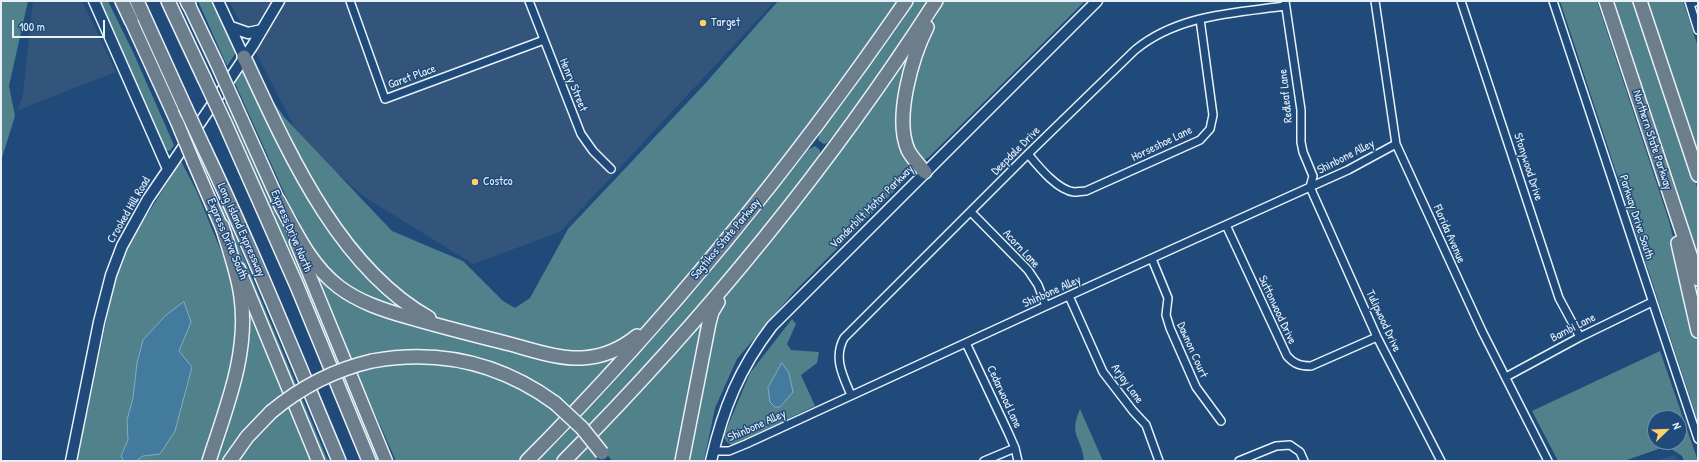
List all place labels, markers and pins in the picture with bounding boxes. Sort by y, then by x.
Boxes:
place label: Target [711,16,740,30]
marker: Target [698,18,708,28]
place label: Costco [483,175,513,189]
marker: Costco [470,177,480,187]

